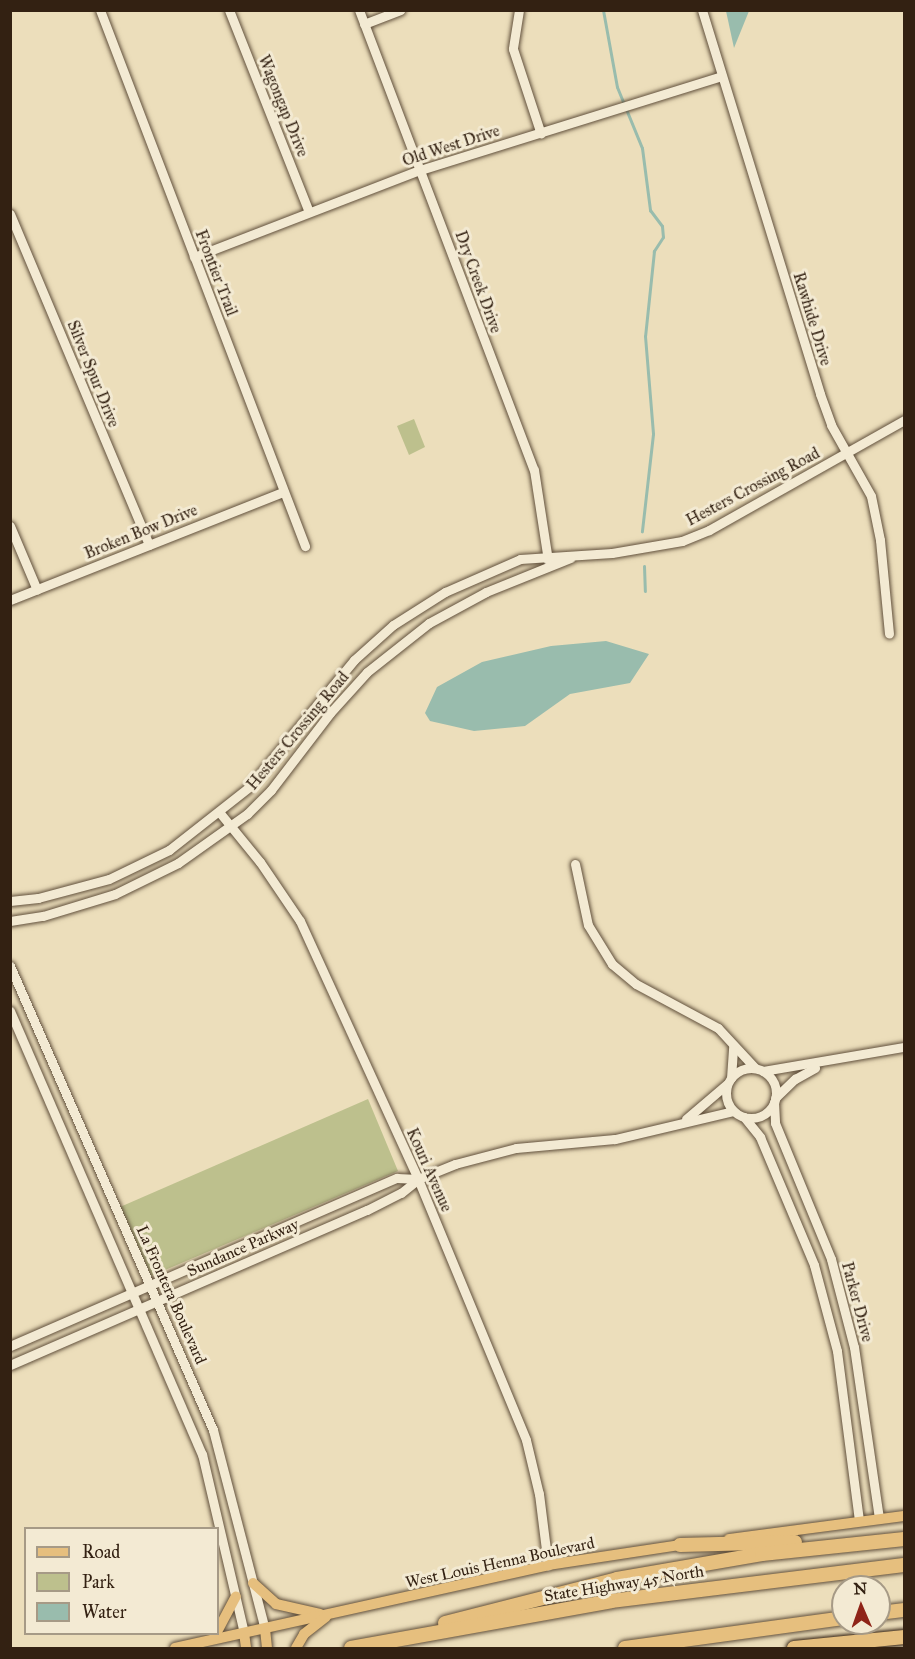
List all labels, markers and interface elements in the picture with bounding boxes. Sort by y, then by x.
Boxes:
street label: Wagongap Drive [254,52,312,160]
street label: Old West Drive [400,121,502,171]
street label: Frontier Trail [191,227,241,319]
street label: Dry Creek Drive [451,228,505,336]
street label: Rawhide Drive [789,270,835,368]
street label: Silver Spur Drive [63,318,123,430]
street label: Hesters Crossing Road [683,444,823,530]
street label: Broken Bow Drive [82,501,200,563]
street label: Hesters Crossing Road [243,668,353,794]
street label: Kouri Avenue [402,1125,456,1215]
street label: Sundance Parkway [184,1215,302,1281]
street label: La Frontera Boulevard [132,1223,210,1367]
street label: Parker Drive [837,1260,877,1344]
legend [24,1527,219,1635]
street label: West Louis Henna Boulevard [404,1534,596,1592]
text: Road [82,1541,120,1563]
street label: State Highway 45 North [543,1562,705,1606]
text: Park [82,1571,115,1593]
north arrow [831,1575,891,1635]
text: N [853,1579,868,1598]
text: Water [82,1601,126,1623]

